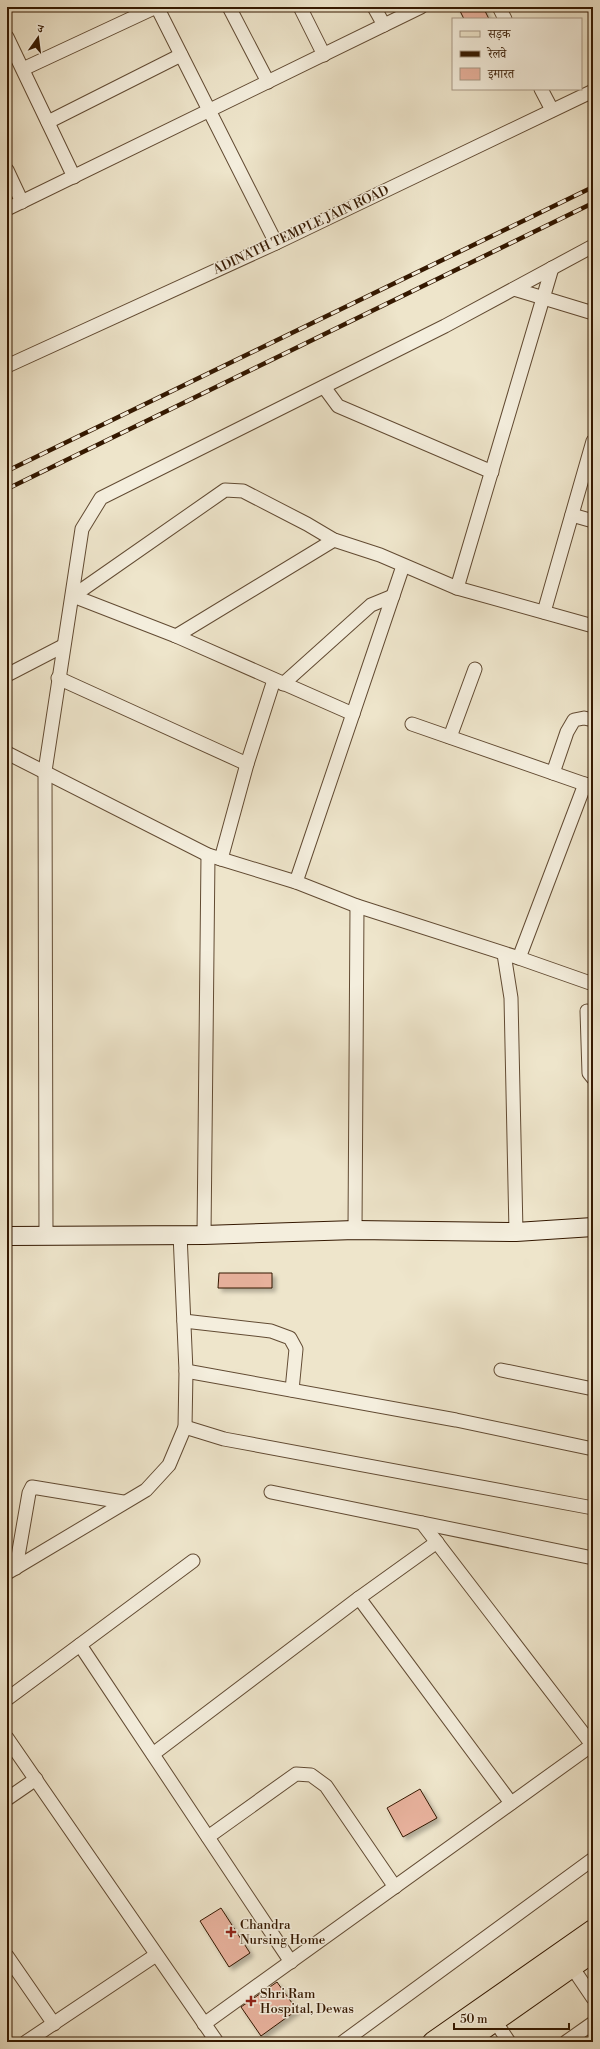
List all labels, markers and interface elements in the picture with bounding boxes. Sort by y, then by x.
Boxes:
north arrow [18,18,58,58]
legend [452,18,582,90]
text: उ [35,22,46,37]
text: सड़क [487,27,512,42]
text: रेलवे [486,46,507,62]
text: इमारत [487,67,515,82]
street label: ADINATH TEMPLE JAIN ROAD [210,182,392,278]
place label: Chandra Nursing Home [240,1917,326,1948]
marker: Chandra Nursing Home [225,1926,237,1938]
place label: Shri Ram Hospital, Dewas [260,1986,354,2017]
marker: Shri Ram Hospital, Dewas [245,1995,257,2007]
scale bar [454,2005,569,2031]
text: 50 m [460,2012,488,2027]

